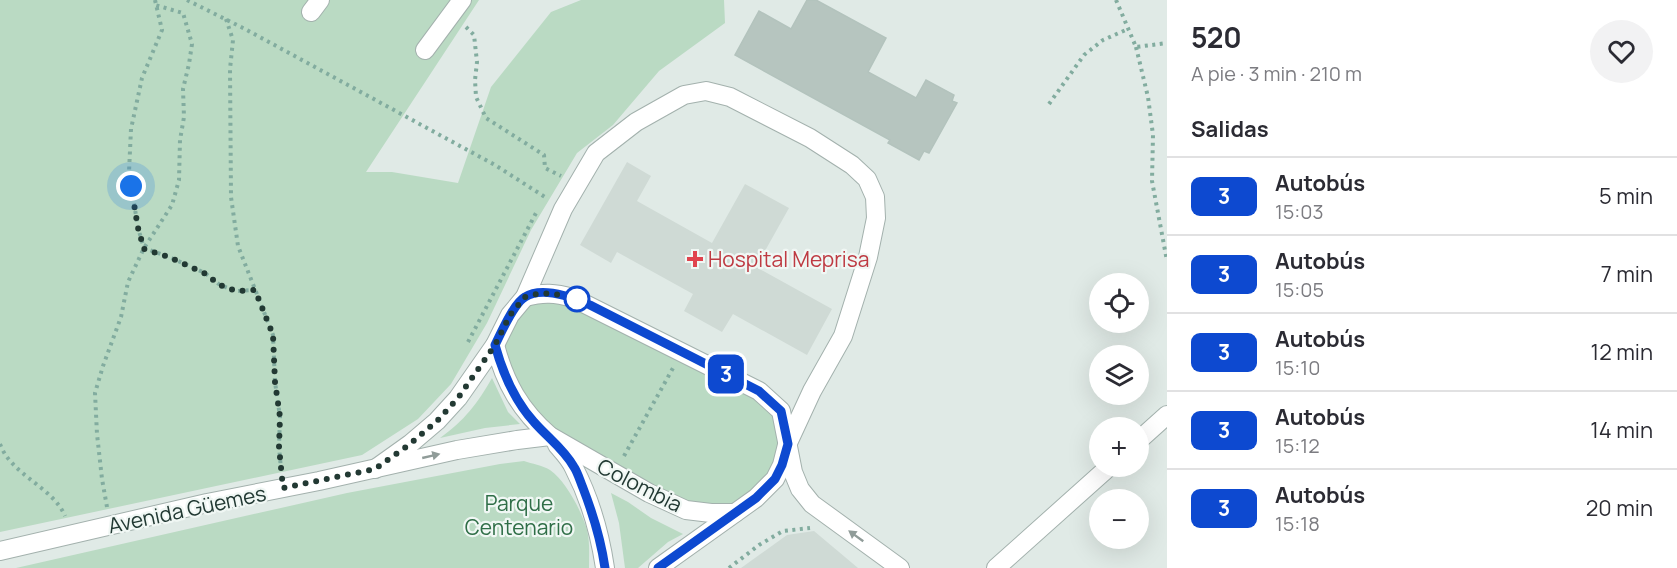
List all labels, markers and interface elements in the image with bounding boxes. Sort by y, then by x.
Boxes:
text: 520 [1191,18,1242,56]
button: heart [1590,20,1653,83]
text: A pie · 3 min · 210 m [1191,60,1362,87]
text: Salidas [1191,114,1269,144]
text: Autobús [1275,168,1365,198]
your location [116,171,146,201]
text: 5 min [1599,181,1653,211]
text: 3 [1218,182,1230,210]
text: 15:03 [1275,198,1324,225]
place label: Hospital Meprisa [708,245,869,273]
text: Autobús [1275,246,1365,276]
marker: Hospital Meprisa [686,250,704,268]
text: 7 min [1601,259,1653,289]
text: 3 [1218,260,1230,288]
map controls [1089,273,1149,549]
button: locate [1089,273,1149,333]
text: 15:05 [1275,276,1324,303]
unlabelled marker [564,286,590,312]
text: Autobús [1275,324,1365,354]
text: 12 min [1591,337,1653,367]
text: 3 [1218,338,1230,366]
button: layers [1089,345,1149,405]
line badge: 3 [706,354,746,394]
text: 15:10 [1275,354,1320,381]
text: 3 [720,360,732,388]
text: Autobús [1275,402,1365,432]
text: 14 min [1590,415,1653,445]
text: 3 [1218,416,1230,444]
button: + [1089,417,1149,477]
text: 15:12 [1275,432,1320,459]
one-way arrow [422,450,441,460]
street label: Colombia [593,452,687,518]
street label: Avenida Güemes [106,479,268,539]
text: Autobús [1275,480,1365,510]
park label: Parque Centenario [465,489,573,541]
button: − [1089,489,1149,549]
text: 20 min [1586,493,1653,523]
text: 3 [1218,494,1230,522]
text: 15:18 [1275,510,1320,537]
one-way arrow [848,530,864,542]

